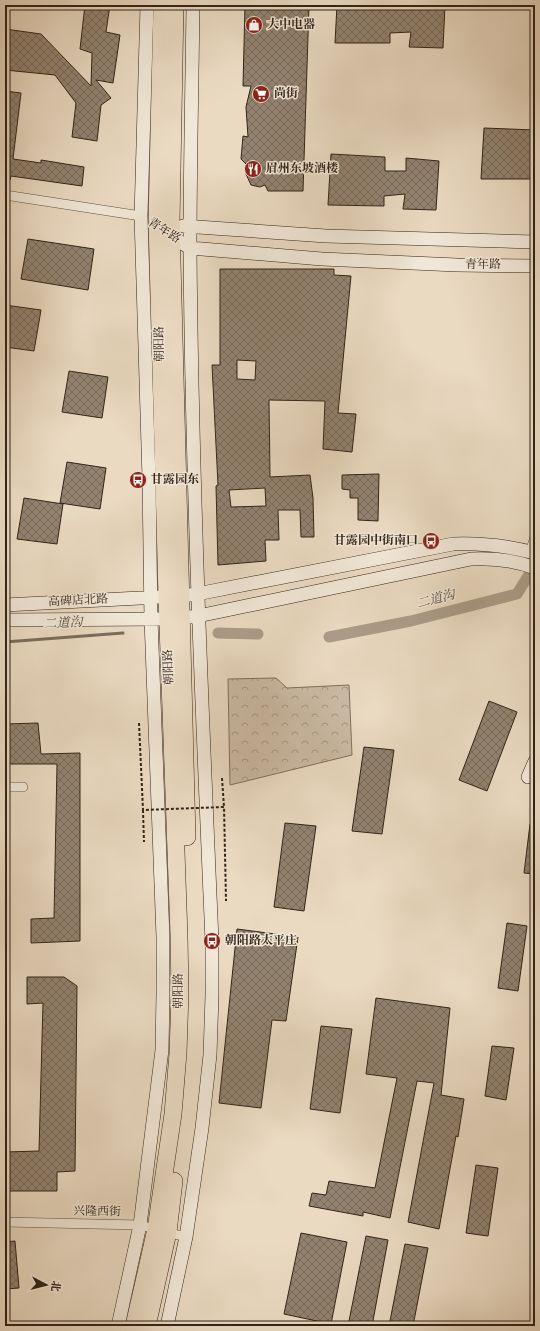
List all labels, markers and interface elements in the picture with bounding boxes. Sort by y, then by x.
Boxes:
shop icon: 大中电器 [244,15,264,35]
place label: 大中电器 [267,17,315,33]
supermarket icon: 尚街 [251,84,271,104]
place label: 尚街 [274,86,298,102]
restaurant icon: 眉州东坡酒楼 [243,159,263,179]
place label: 眉州东坡酒楼 [266,161,338,177]
street label: 青年路 [145,214,183,248]
street label: 青年路 [465,257,501,273]
street label: 朝阳路 [152,326,168,362]
bus stop icon: 甘露园东 [128,470,148,490]
place label: 甘露园东 [151,472,199,488]
bus stop icon: 甘露园中街南口 [421,531,441,551]
place label: 甘露园中街南口 [334,533,418,549]
water label: 二道沟 [415,586,459,614]
street label: 高碑店北路 [48,591,108,611]
water label: 二道沟 [43,614,85,634]
street label: 朝阳路 [160,649,178,685]
bus stop icon: 朝阳路太平庄 [202,931,222,951]
place label: 朝阳路太平庄 [225,933,297,949]
street label: 朝阳路 [171,973,187,1009]
street label: 兴隆西街 [73,1204,122,1220]
north arrow [26,1265,66,1305]
text: 北 [46,1280,63,1292]

